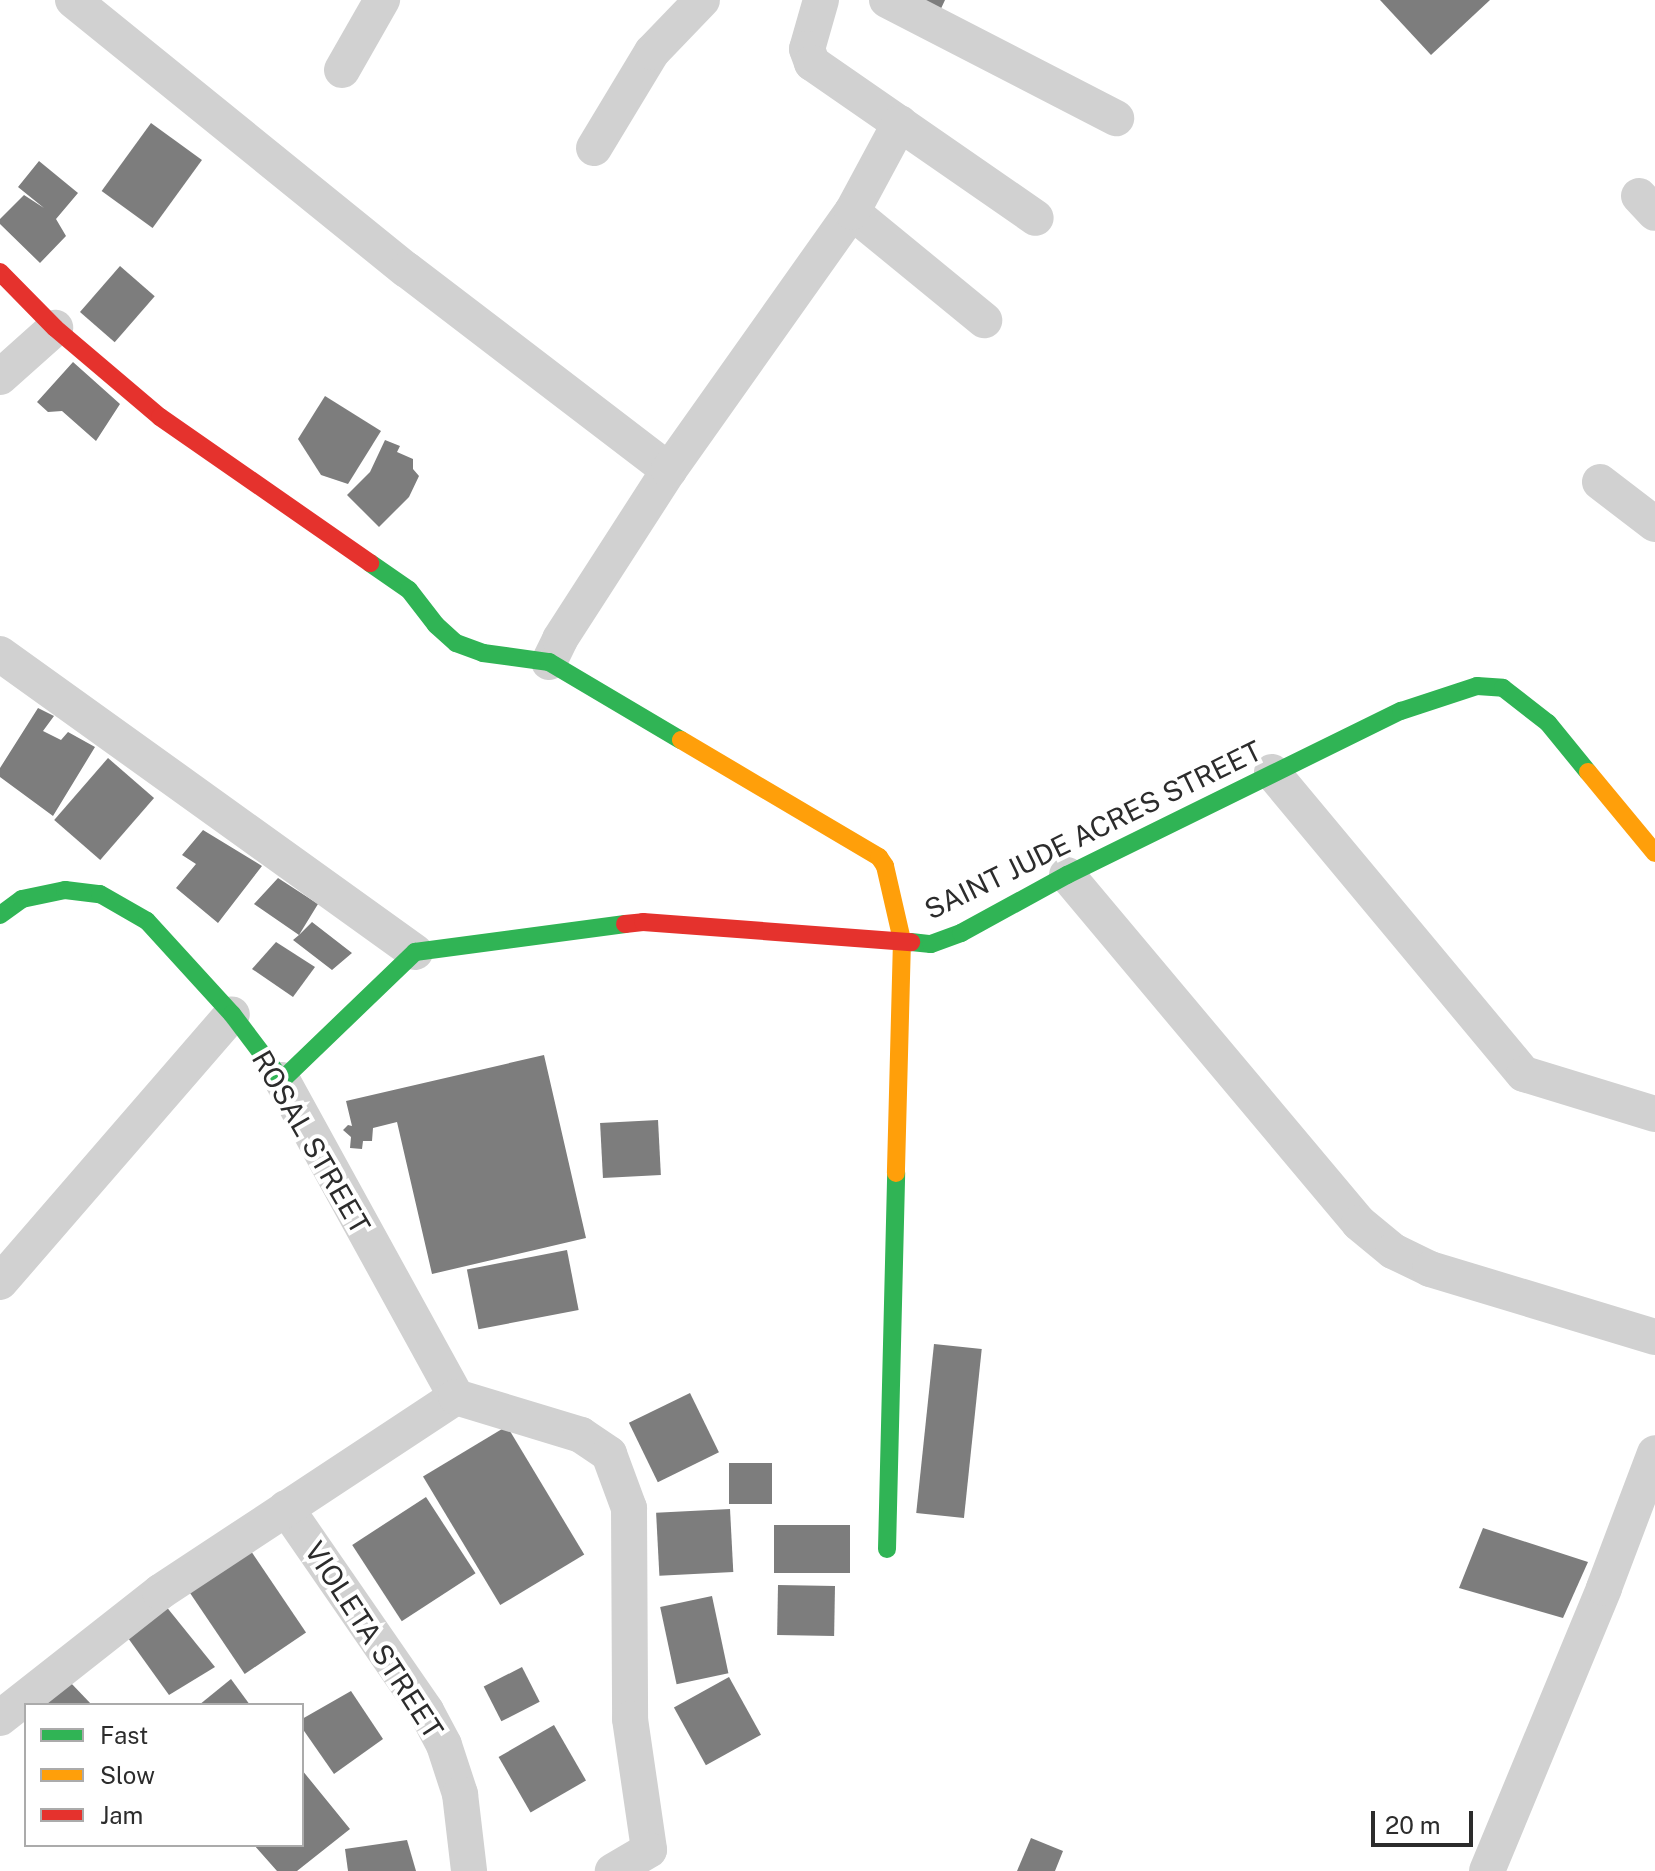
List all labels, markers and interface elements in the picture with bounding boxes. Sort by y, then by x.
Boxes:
street label: SAINT JUDE ACRES STREET [919,734,1267,926]
street label: ROSAL STREET [245,1044,377,1240]
street label: VIOLETA STREET [298,1535,450,1745]
legend [24,1703,304,1847]
text: Fast [100,1721,148,1749]
text: Slow [100,1761,155,1789]
scale bar [1375,1795,1477,1845]
text: Jam [100,1801,143,1829]
text: 20 m [1385,1811,1441,1839]

